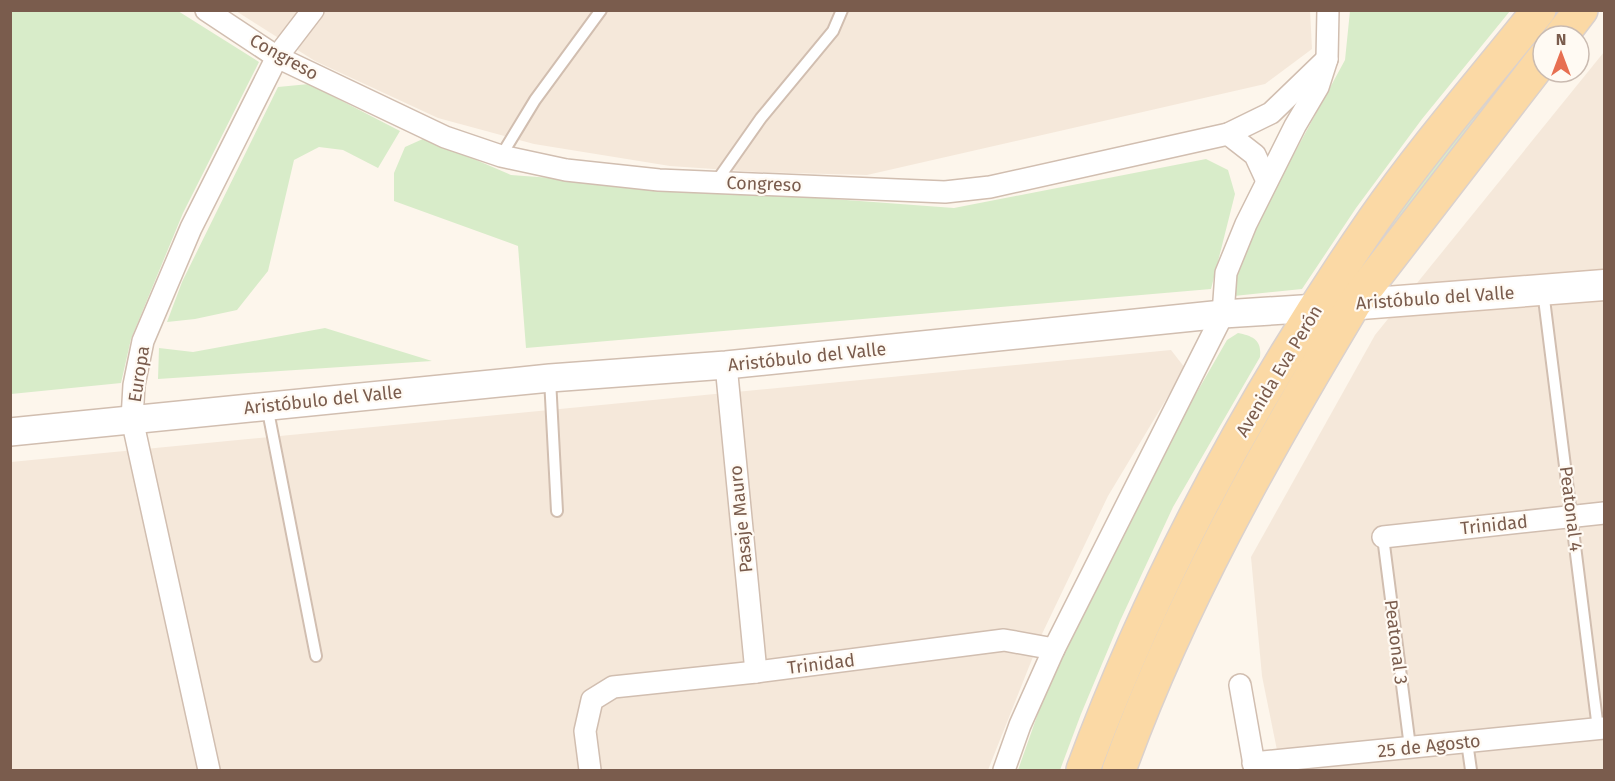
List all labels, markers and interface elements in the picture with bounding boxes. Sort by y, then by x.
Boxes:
north arrow [1531,24,1591,84]
street label: Congreso [246,29,322,85]
text: N [1556,30,1566,49]
street label: Congreso [726,172,802,196]
street label: Aristóbulo del Valle [1355,281,1515,315]
street label: Avenida Eva Perón [1231,301,1327,441]
street label: Aristóbulo del Valle [727,338,887,376]
street label: Europa [124,344,154,404]
street label: Aristóbulo del Valle [243,381,403,419]
street label: Pasaje Mauro [724,464,758,574]
street label: Peatonal 4 [1555,465,1587,553]
street label: Trinidad [1459,511,1529,539]
street label: Peatonal 3 [1380,598,1412,686]
street label: Trinidad [786,649,856,679]
street label: 25 de Agosto [1377,730,1481,762]

